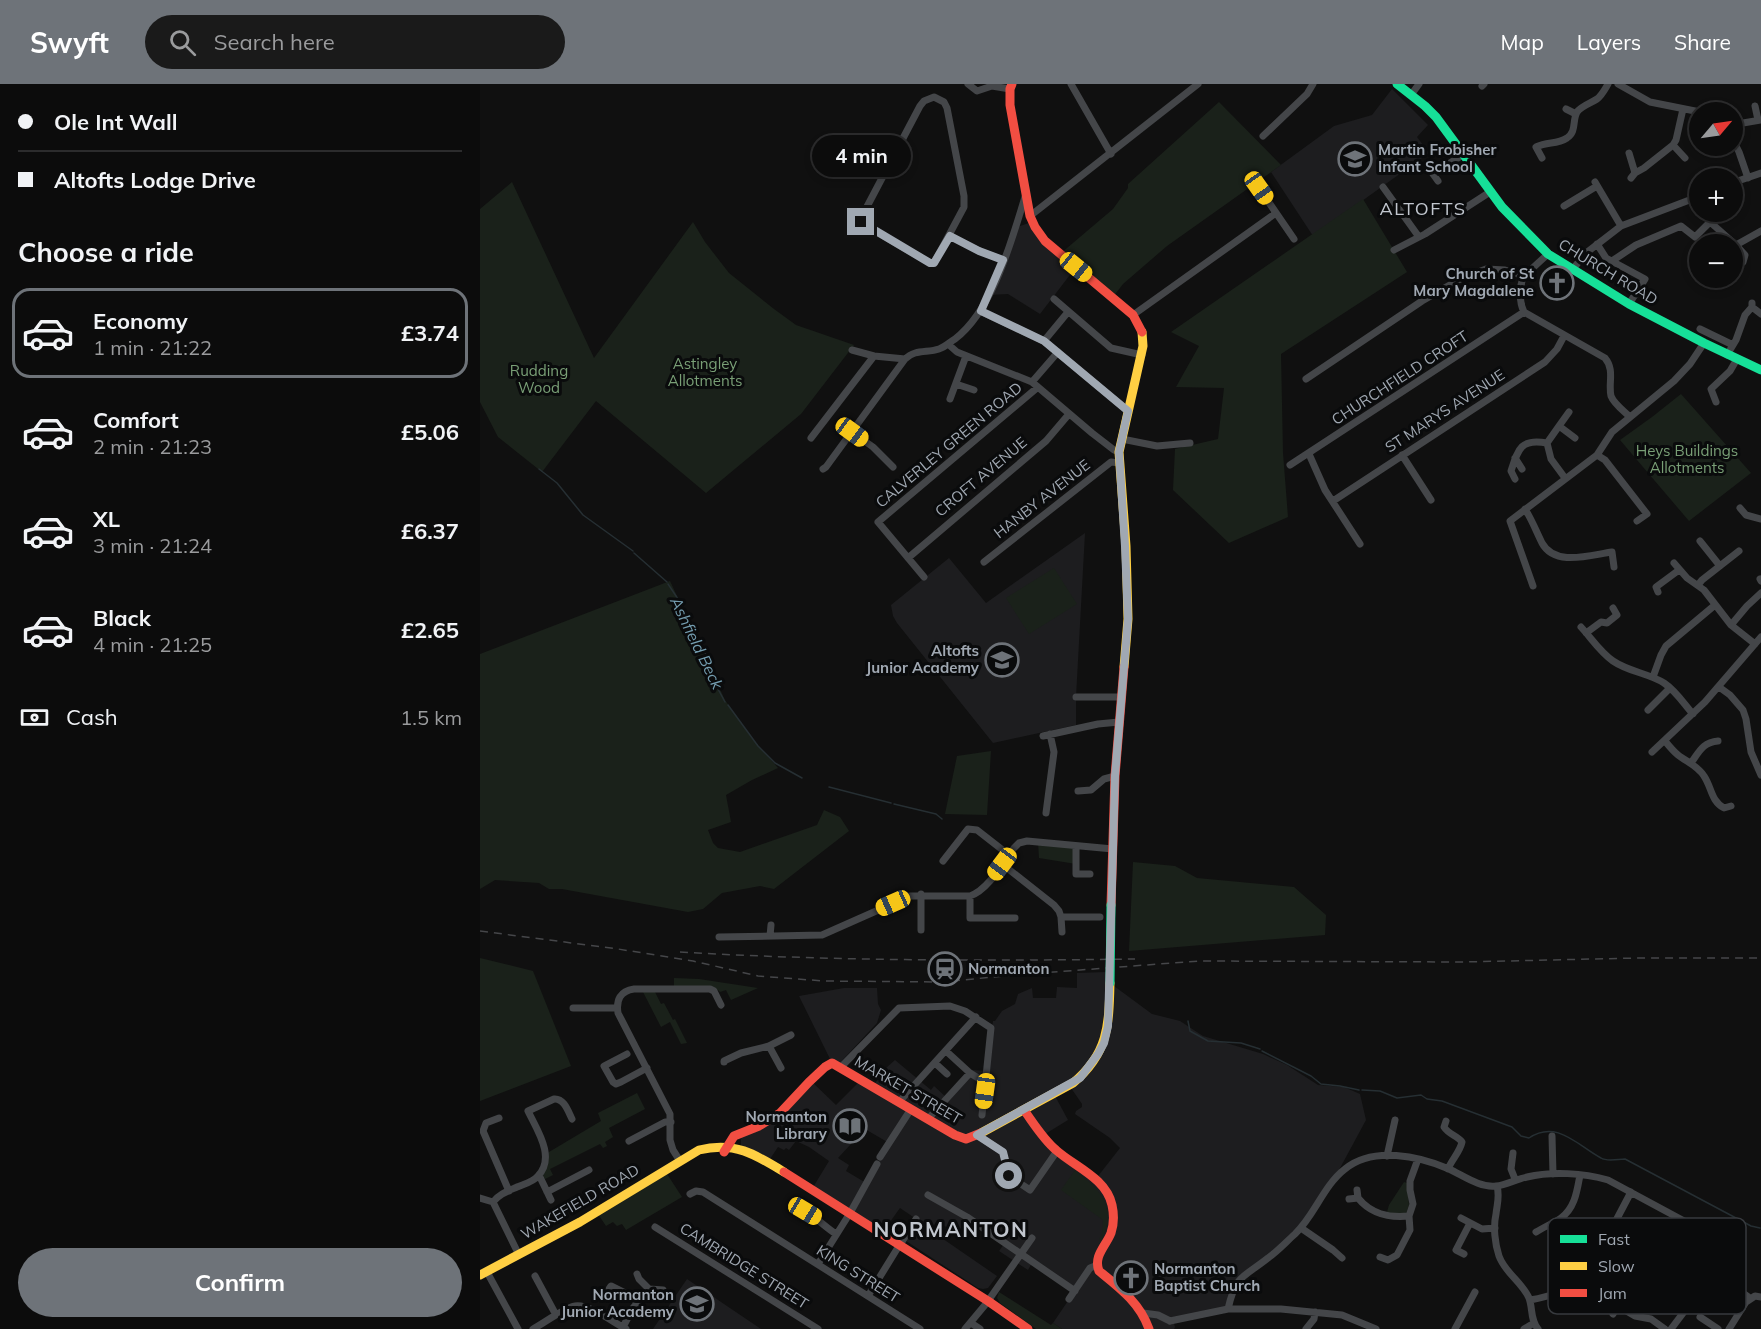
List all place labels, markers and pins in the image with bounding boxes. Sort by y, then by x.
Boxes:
place label: Martin Frobisher Infant School [1378,140,1497,176]
school or university icon: Martin Frobisher Infant School [1337,141,1373,177]
place label: Church of St Mary Magdalene [1413,264,1534,300]
church icon: Church of St Mary Magdalene [1539,265,1575,301]
place label: Altofts Junior Academy [866,641,980,677]
school or university icon: Altofts Junior Academy [984,642,1020,678]
station icon: Normanton [927,951,963,987]
place label: Normanton [968,959,1049,978]
place label: Normanton Library [746,1107,828,1143]
library icon: Normanton Library [832,1108,868,1144]
place label: Normanton Baptist Church [1154,1259,1260,1295]
church icon: Normanton Baptist Church [1113,1260,1149,1296]
place label: Normanton Junior Academy [561,1285,675,1321]
school or university icon: Normanton Junior Academy [679,1286,715,1322]

